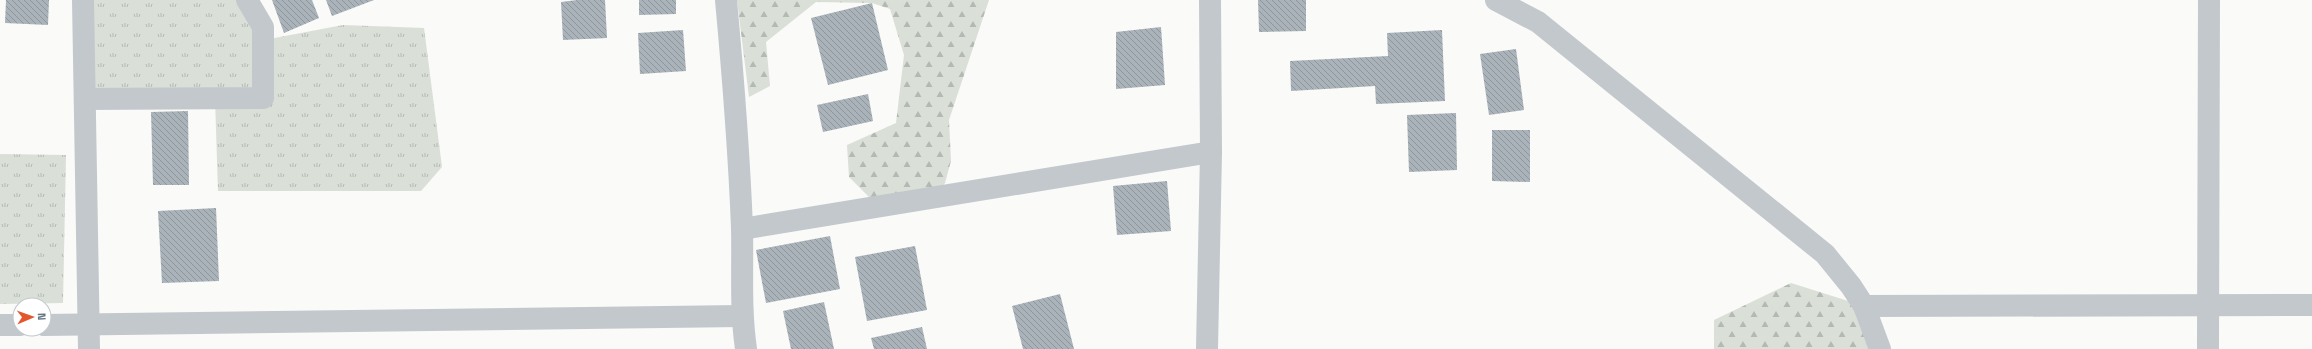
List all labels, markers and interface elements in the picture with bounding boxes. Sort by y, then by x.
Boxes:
north arrow [12,297,52,337]
text: N [35,313,49,321]

